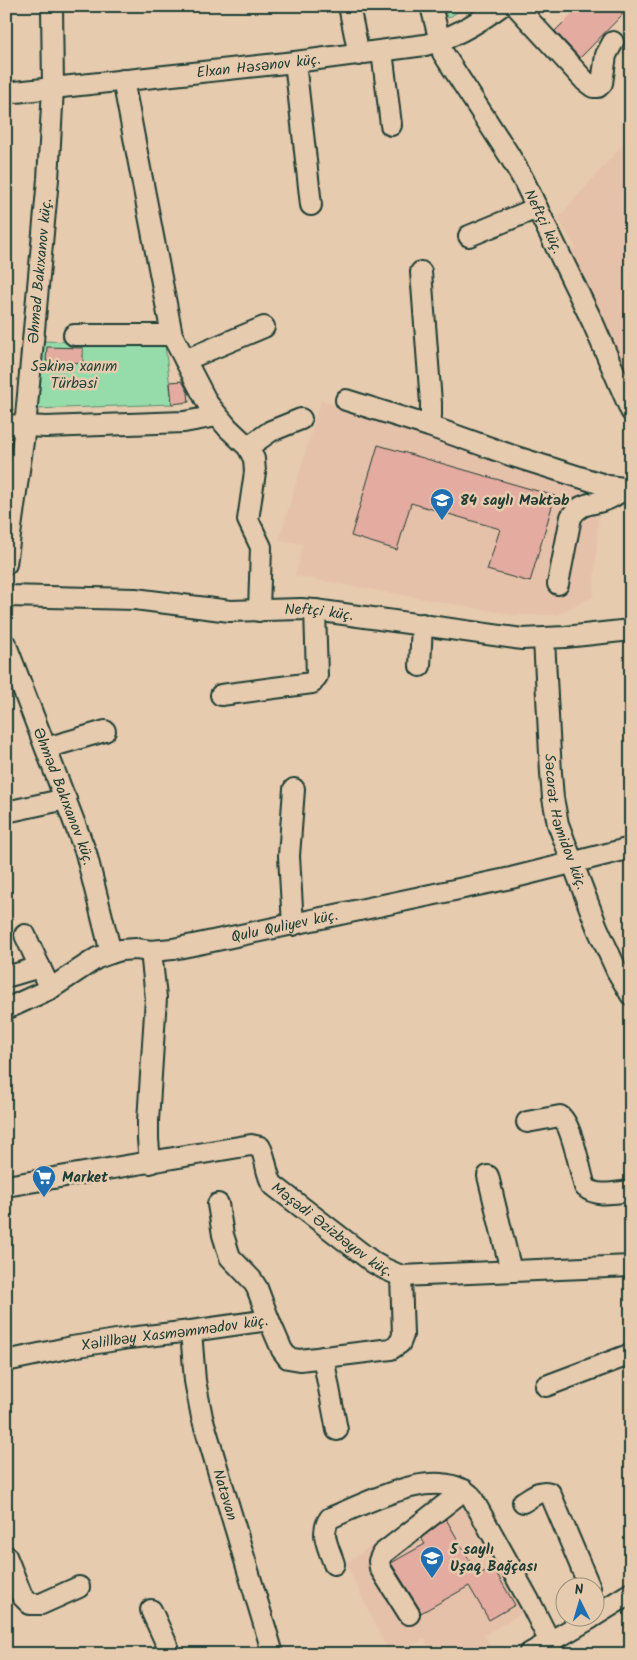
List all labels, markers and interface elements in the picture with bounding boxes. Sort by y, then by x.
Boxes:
street label: Elxan Həsənov küç. [195,48,322,85]
street label: Neftçi küç. [517,186,569,258]
street label: Əhməd Bakıxanov küç. [22,197,59,345]
park label: Səkinə xanım Türbəsi [31,355,117,396]
school or university icon: 84 saylı Məktəb [429,487,455,521]
place label: 84 saylı Məktəb [460,489,570,513]
street label: Neftçi küç. [284,598,355,628]
street label: Əhməd Bakıxanov küç. [26,724,100,868]
street label: Səcarət Həmidov küç. [537,753,593,894]
street label: Qulu Quliyev küç. [229,904,340,950]
supermarket icon: Market [31,1164,57,1198]
place label: Market [62,1166,108,1190]
street label: Məşədi Əzizbəyov küç. [265,1177,396,1284]
street label: Xəlillbəy Xasməmmədov küç. [80,1309,270,1358]
street label: Natəvan [205,1466,243,1524]
place label: 5 saylı Uşaq Bağçası [449,1538,537,1579]
school or university icon: 5 saylı Uşaq Bağçası [419,1545,445,1579]
north arrow [554,1578,604,1628]
text: N [574,1579,584,1601]

